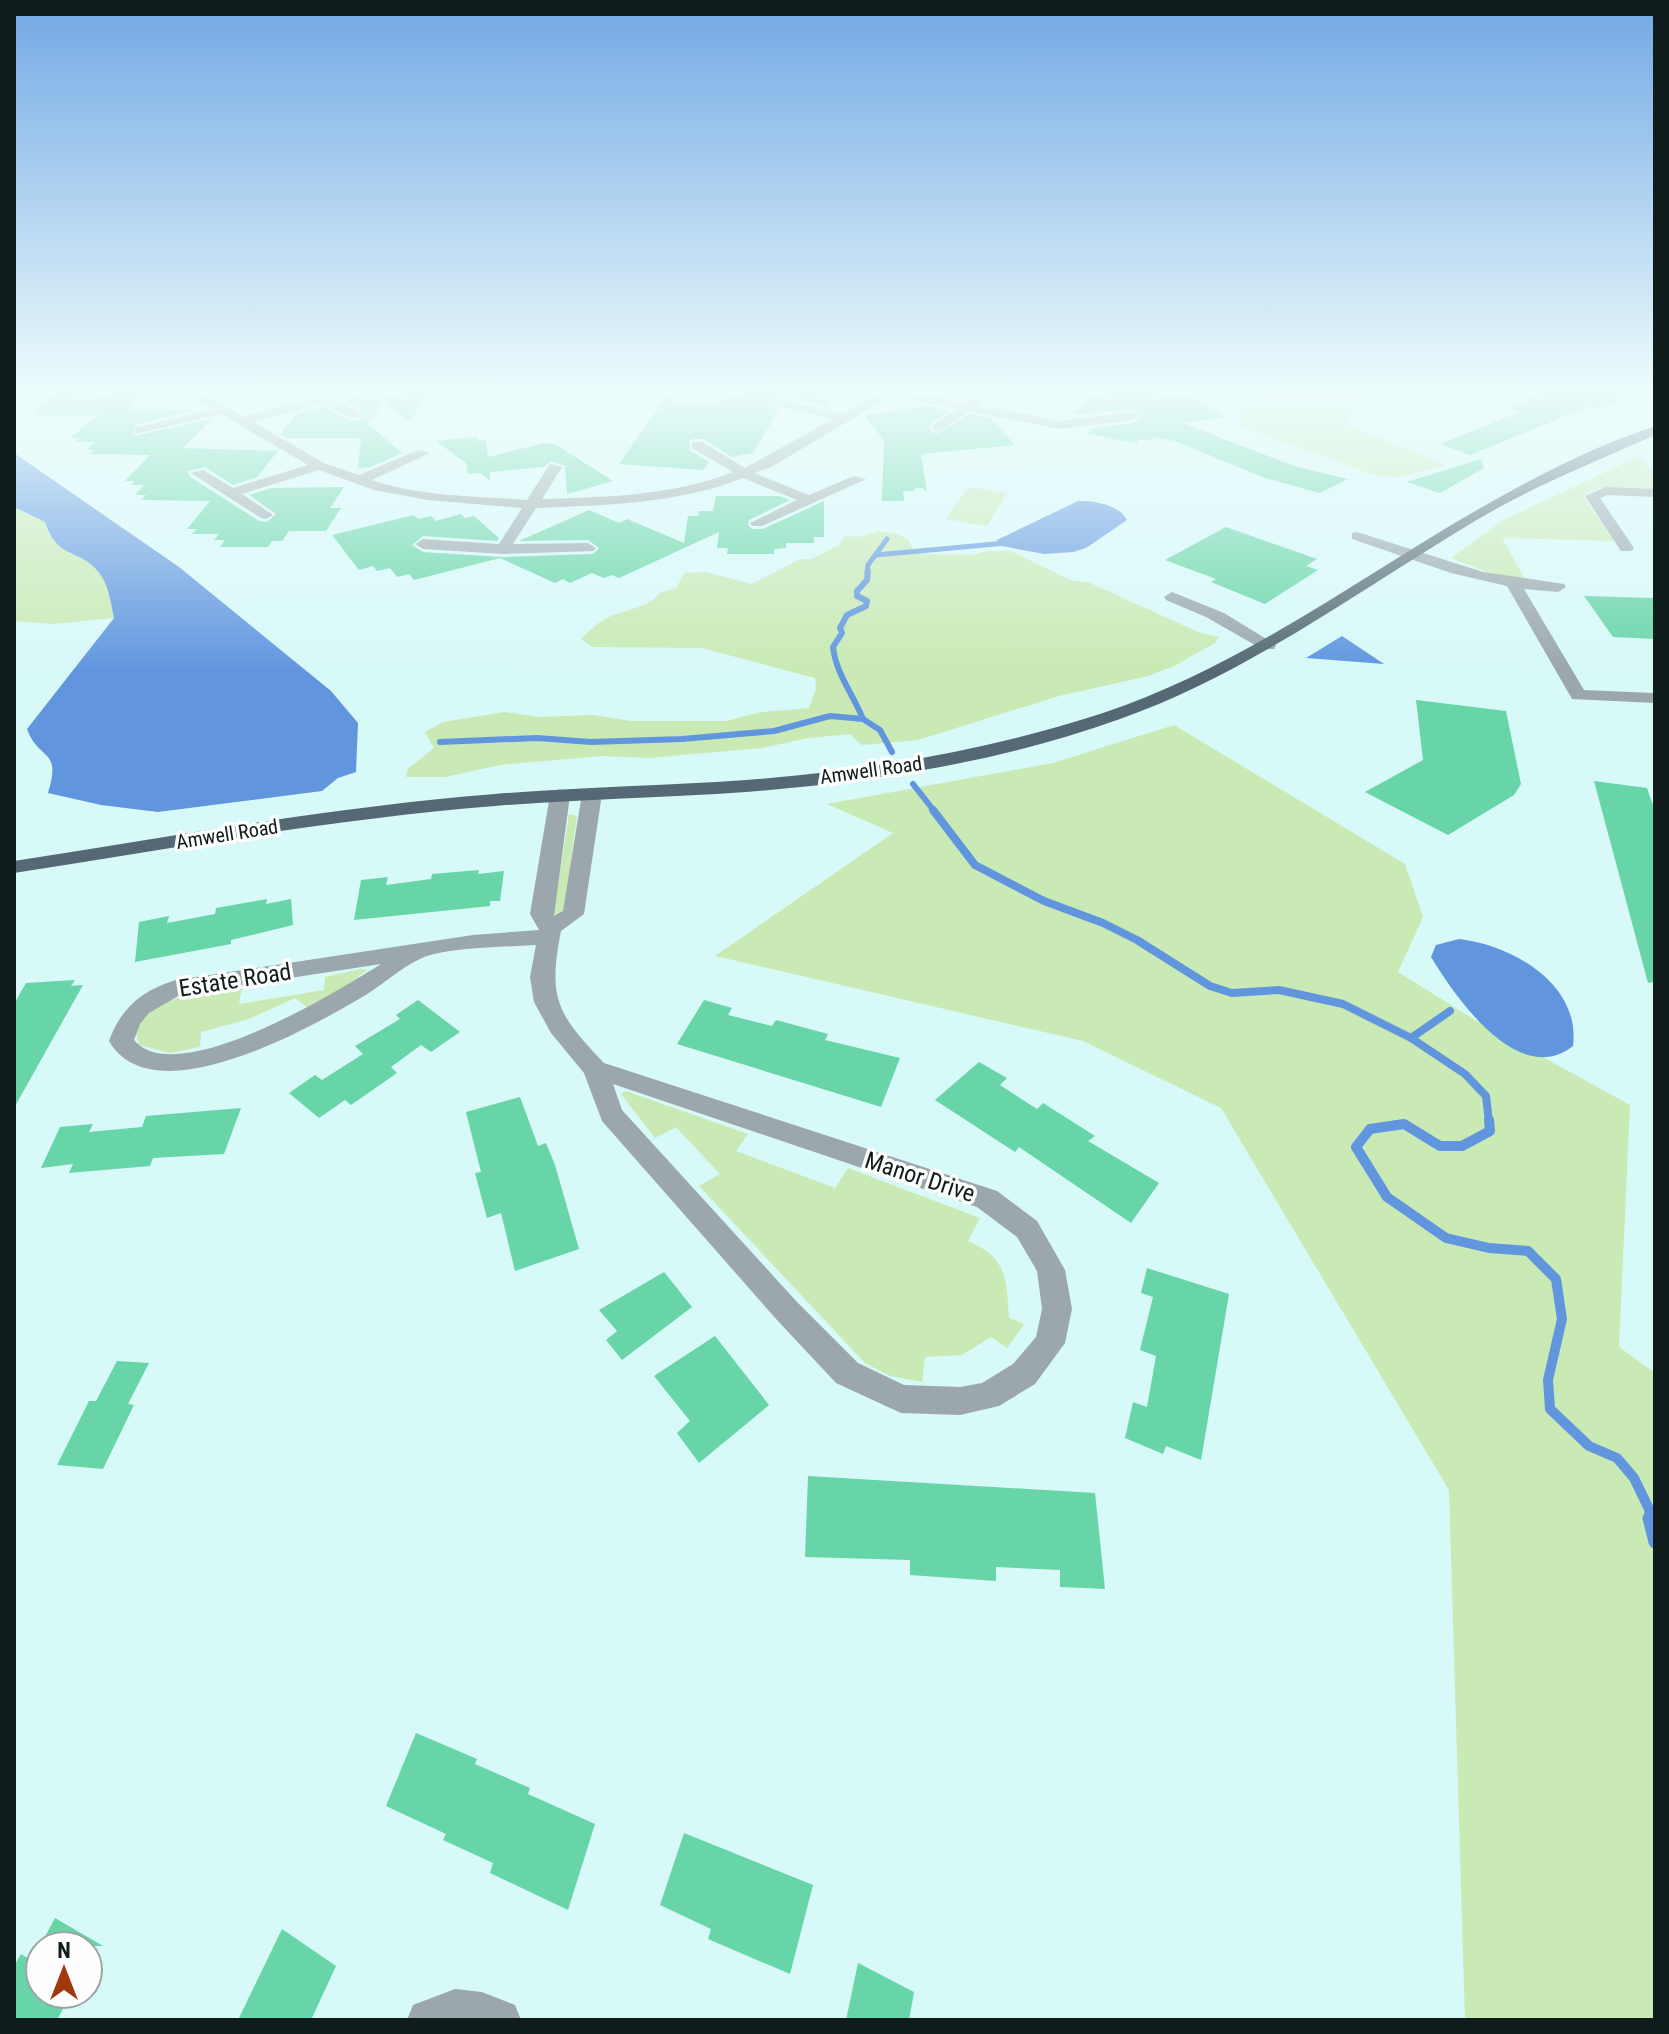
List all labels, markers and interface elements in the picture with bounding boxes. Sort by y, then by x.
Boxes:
street label: Amwell Road [818,751,924,789]
street label: Amwell Road [174,814,280,854]
street label: Estate Road [177,957,293,1003]
street label: Manor Drive [861,1146,979,1208]
north arrow [24,1930,104,2010]
text: N [57,1938,71,1963]

